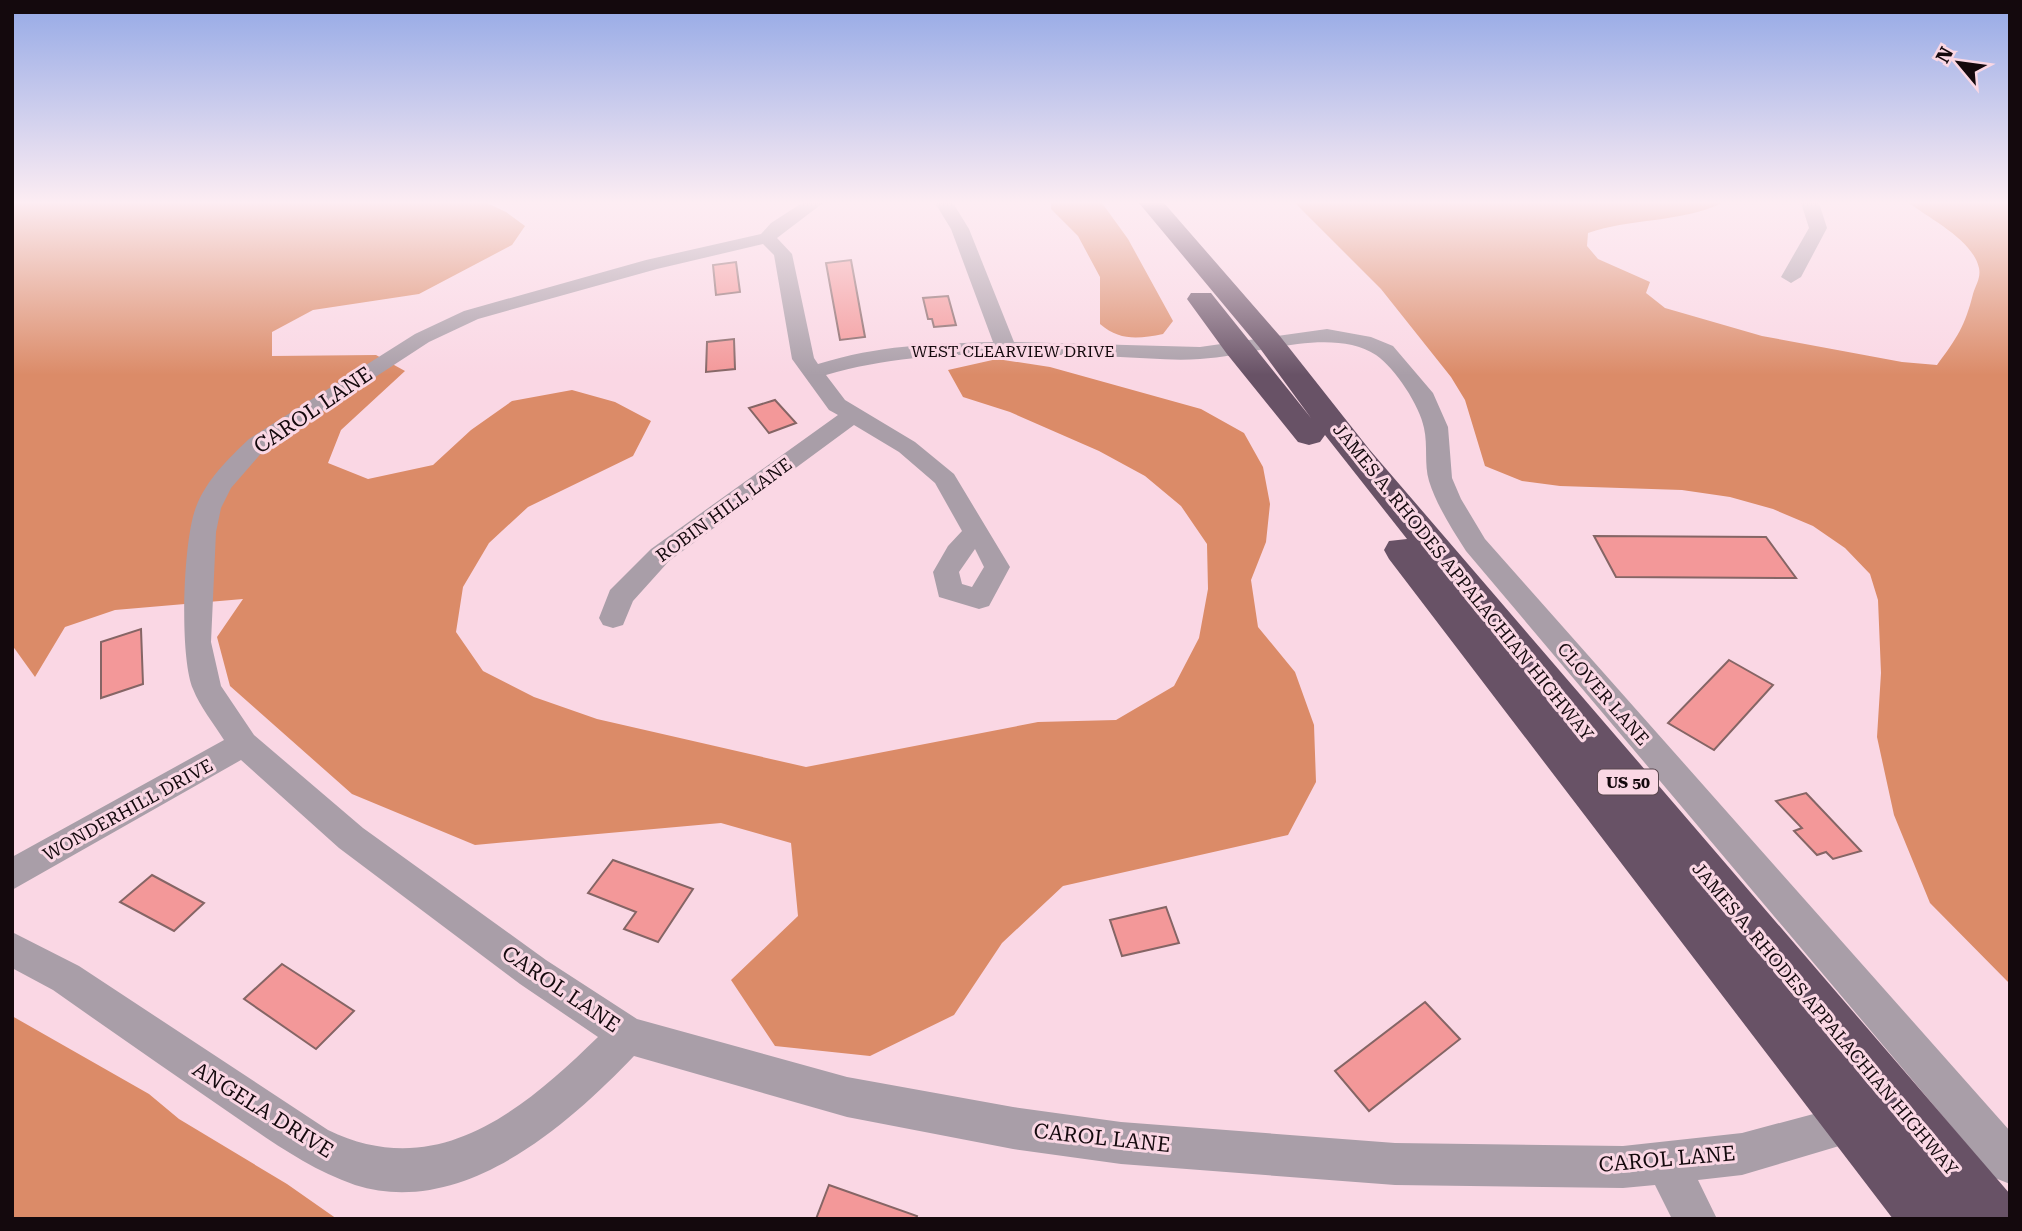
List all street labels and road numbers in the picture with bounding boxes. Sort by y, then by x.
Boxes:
street label: WEST CLEARVIEW DRIVE [911,342,1115,361]
street label: CAROL LANE [249,362,377,458]
street label: JAMES A. RHODES APPALACHIAN HIGHWAY [1329,419,1598,745]
street label: ROBIN HILL LANE [652,453,796,566]
street label: CLOVER LANE [1553,638,1654,749]
street label: WONDERHILL DRIVE [39,754,216,865]
road number: US 50 [1598,769,1658,794]
street label: JAMES A. RHODES APPALACHIAN HIGHWAY [1688,858,1963,1180]
street label: CAROL LANE [497,941,625,1037]
street label: ANGELA DRIVE [188,1057,338,1163]
street label: CAROL LANE [1032,1119,1172,1157]
street label: CAROL LANE [1598,1141,1736,1177]

